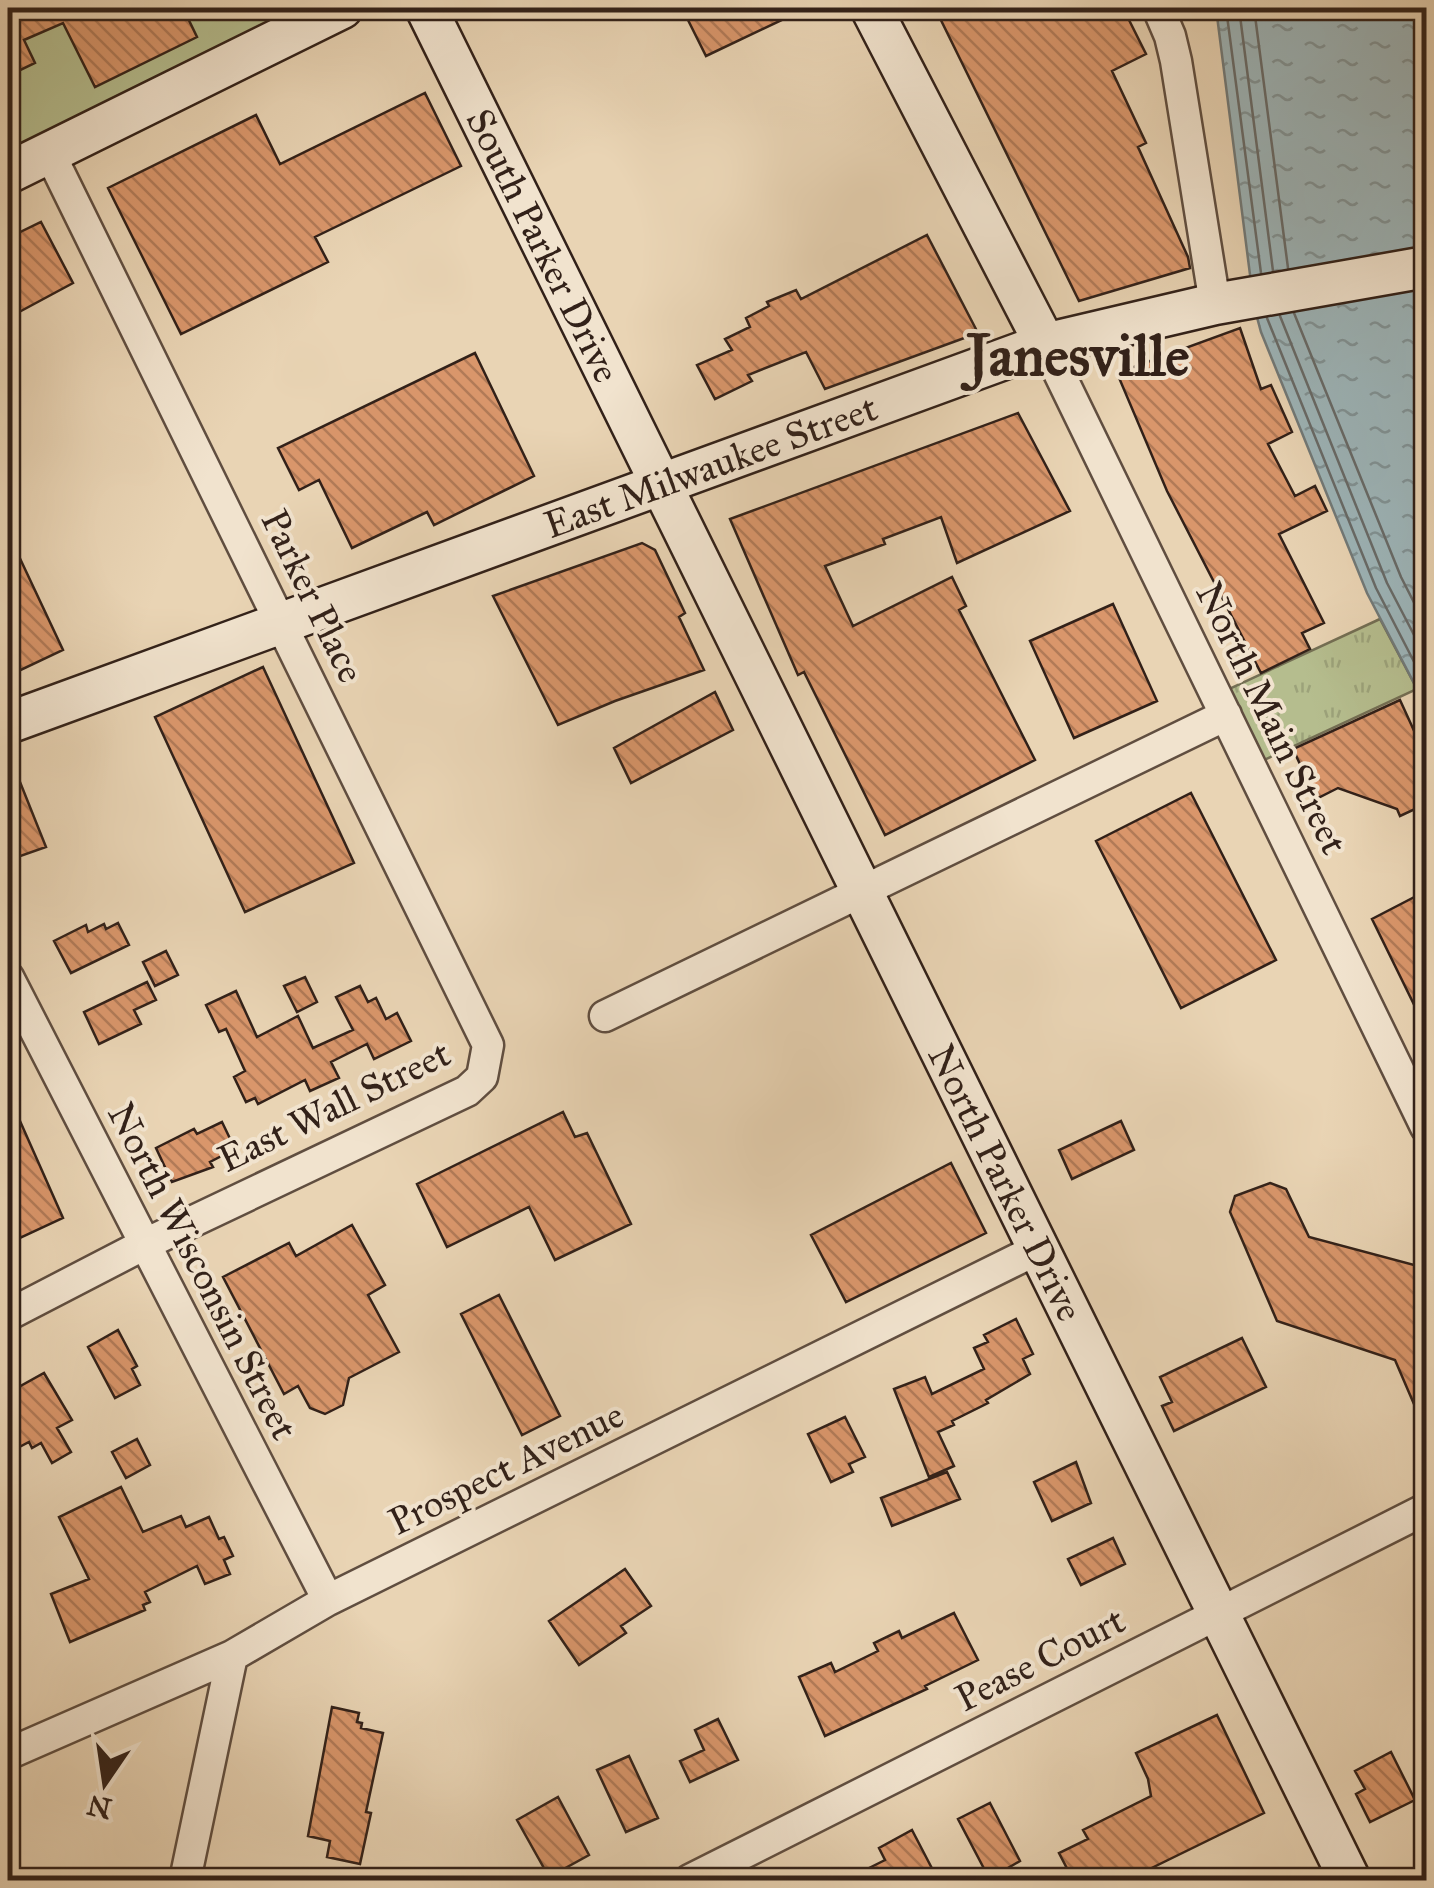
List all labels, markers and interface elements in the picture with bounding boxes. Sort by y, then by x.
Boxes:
street label: South Parker Drive [457,101,630,390]
district label: Janesville [960,320,1189,392]
street label: East Milwaukee Street [538,384,883,548]
street label: Parker Place [251,502,375,690]
street label: North Main Street [1186,575,1358,861]
street label: East Wall Street [211,1030,457,1182]
street label: North Parker Drive [918,1037,1093,1328]
street label: North Wisconsin Street [98,1095,308,1447]
street label: Prospect Avenue [381,1391,631,1545]
street label: Pease Court [948,1597,1132,1721]
north arrow [55,1733,155,1833]
text: N [84,1787,115,1827]

